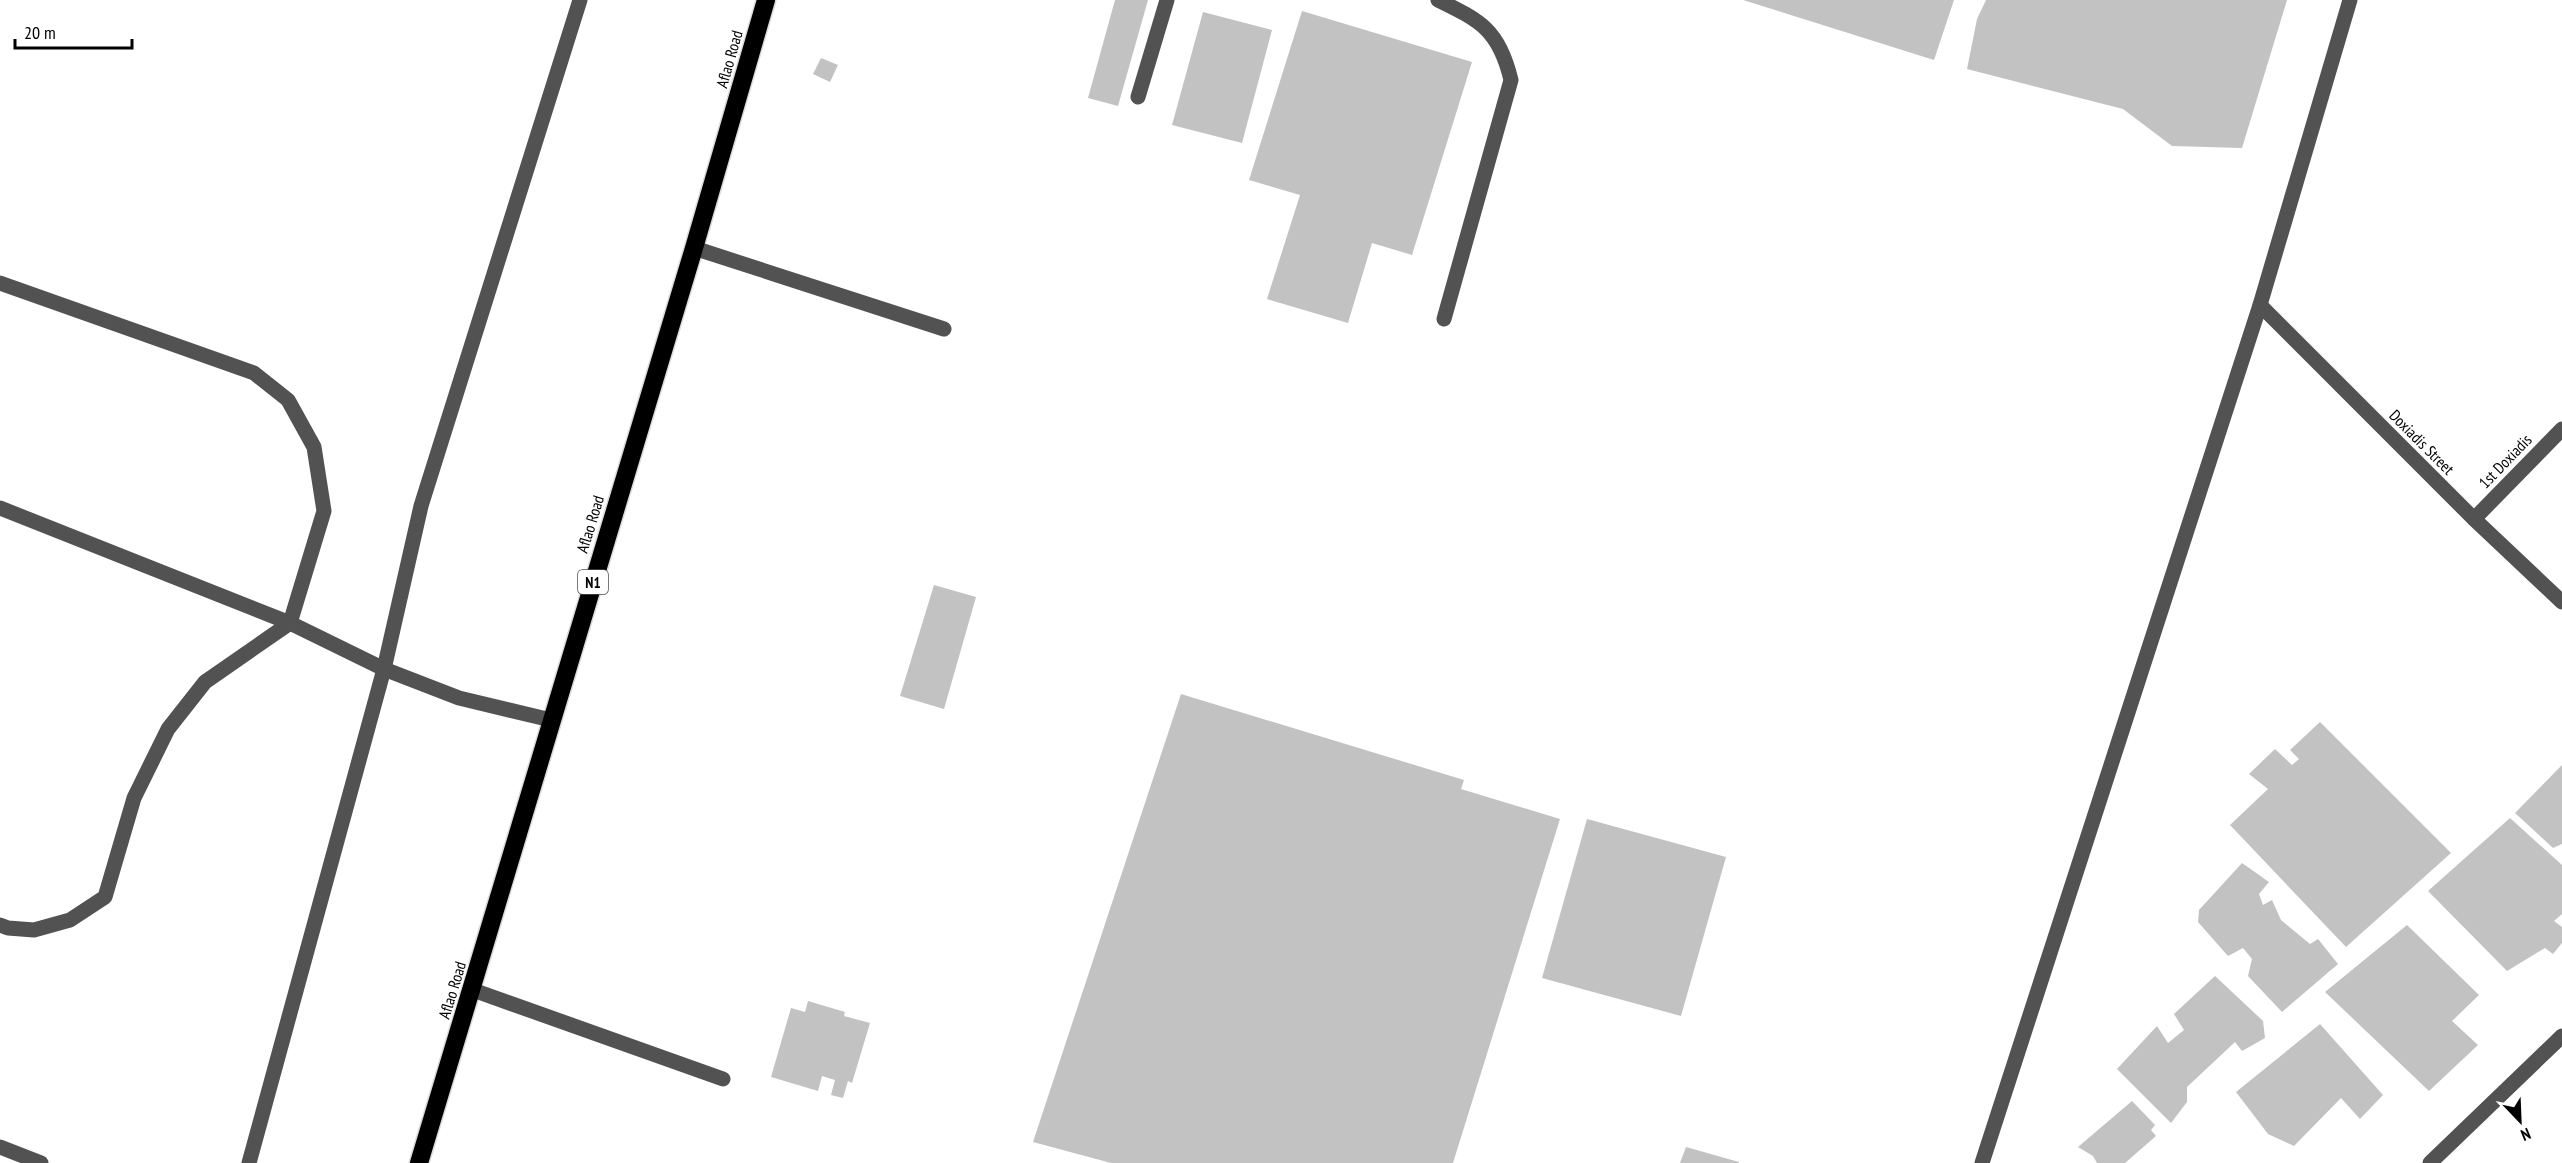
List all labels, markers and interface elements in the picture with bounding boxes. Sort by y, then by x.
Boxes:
scale bar [15,12,132,50]
text: 20 m [24,21,56,44]
street label: Aflao Road [711,28,747,90]
street label: Doxiadis Street [2385,405,2459,479]
street label: 1st Doxiadis [2474,430,2536,492]
street label: Aflao Road [572,493,608,555]
road number: N1 [578,570,608,594]
street label: Aflao Road [434,959,470,1021]
north arrow [2490,1091,2550,1151]
text: N [2518,1124,2534,1146]

